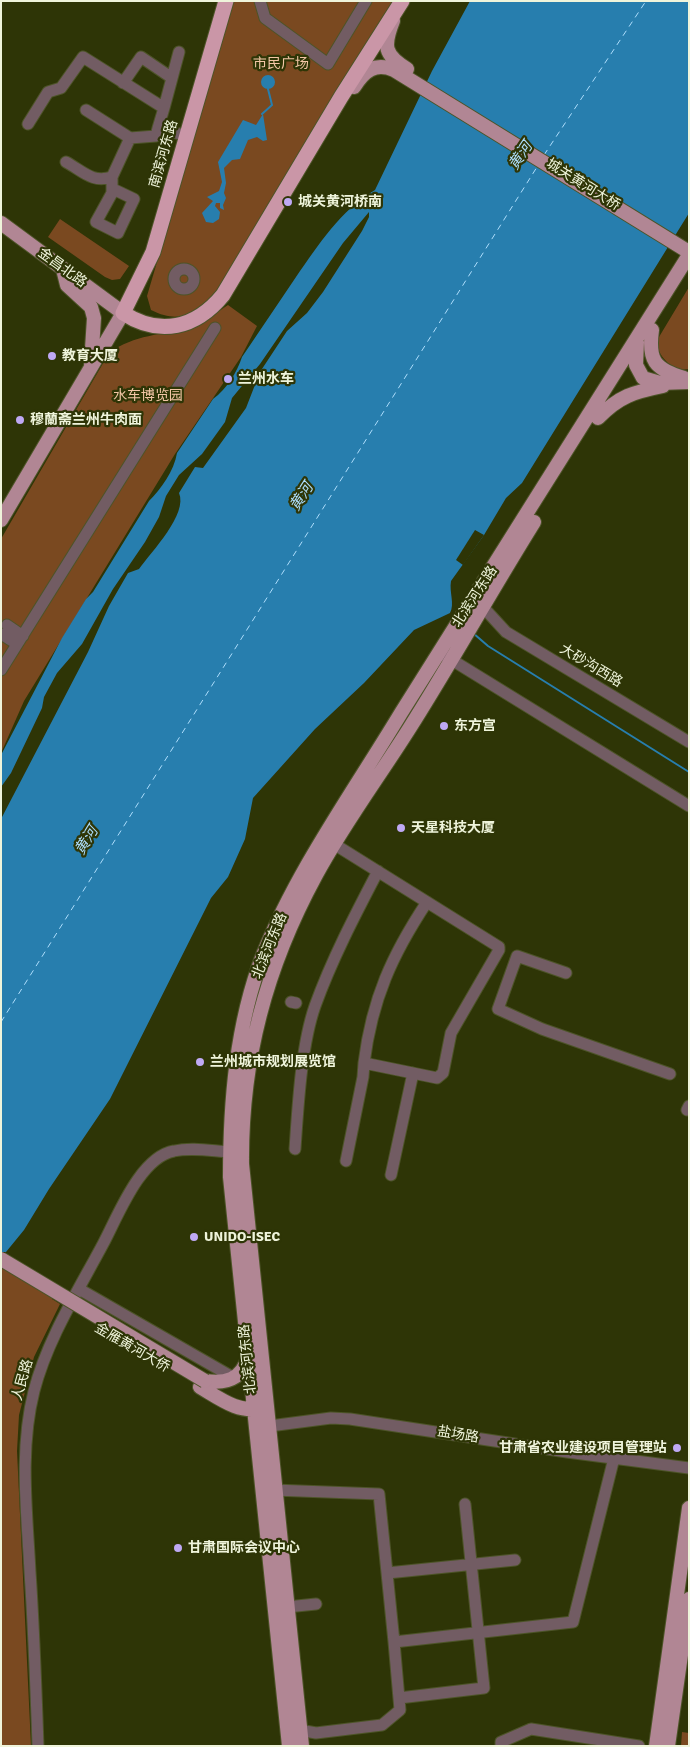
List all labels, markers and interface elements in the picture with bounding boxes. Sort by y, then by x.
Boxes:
park label: 市民广场 [253,56,309,72]
street label: 南滨河东路 [146,118,182,190]
water label: 黄河 [505,139,537,173]
street label: 城关黄河大桥 [543,156,623,214]
place label: 城关黄河桥南 [298,194,382,210]
marker: 城关黄河桥南 [282,196,294,208]
street label: 金昌北路 [34,245,90,291]
place label: 教育大厦 [62,348,118,364]
marker: 教育大厦 [46,350,58,362]
place label: 兰州水车 [238,371,294,387]
marker: 兰州水车 [222,373,234,385]
park label: 水车博览园 [113,388,183,404]
place label: 穆蘭斋兰州牛肉面 [30,412,142,428]
marker: 穆蘭斋兰州牛肉面 [14,414,26,426]
water label: 黄河 [286,480,318,514]
street label: 北滨河东路 [449,563,501,631]
street label: 大砂沟西路 [557,641,625,691]
place label: 东方宫 [454,718,496,734]
marker: 东方宫 [438,720,450,732]
place label: 天星科技大厦 [411,820,495,836]
marker: 天星科技大厦 [395,822,407,834]
water label: 黄河 [71,824,103,858]
street label: 北滨河东路 [249,910,291,982]
place label: 兰州城市规划展览馆 [210,1054,336,1070]
marker: 兰州城市规划展览馆 [194,1056,206,1068]
place label: UNIDO-ISEC [204,1229,280,1245]
marker: UNIDO-ISEC [188,1231,200,1243]
street label: 金雁黄河大侨 [91,1320,173,1376]
street label: 北滨河东路 [236,1323,260,1395]
street label: 人民路 [9,1357,37,1403]
street label: 盐场路 [436,1423,480,1447]
place label: 甘肃省农业建设项目管理站 [499,1440,667,1456]
marker: 甘肃省农业建设项目管理站 [671,1442,683,1454]
place label: 甘肃国际会议中心 [188,1540,300,1556]
marker: 甘肃国际会议中心 [172,1542,184,1554]

